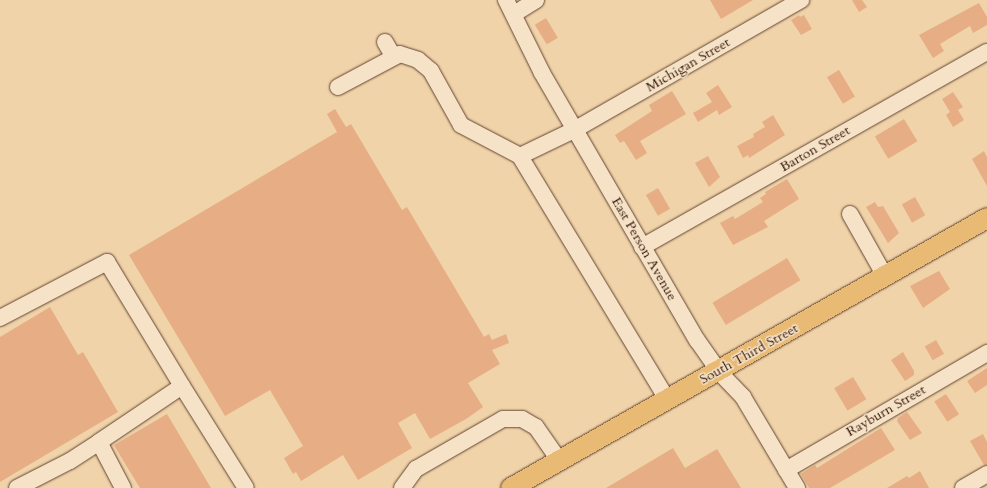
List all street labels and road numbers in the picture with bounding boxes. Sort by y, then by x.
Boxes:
street label: Michigan Street [643,34,733,96]
street label: Barton Street [777,122,853,176]
street label: East Person Avenue [608,194,680,304]
street label: South Third Street [697,320,801,388]
street label: Rayburn Street [843,382,929,440]

